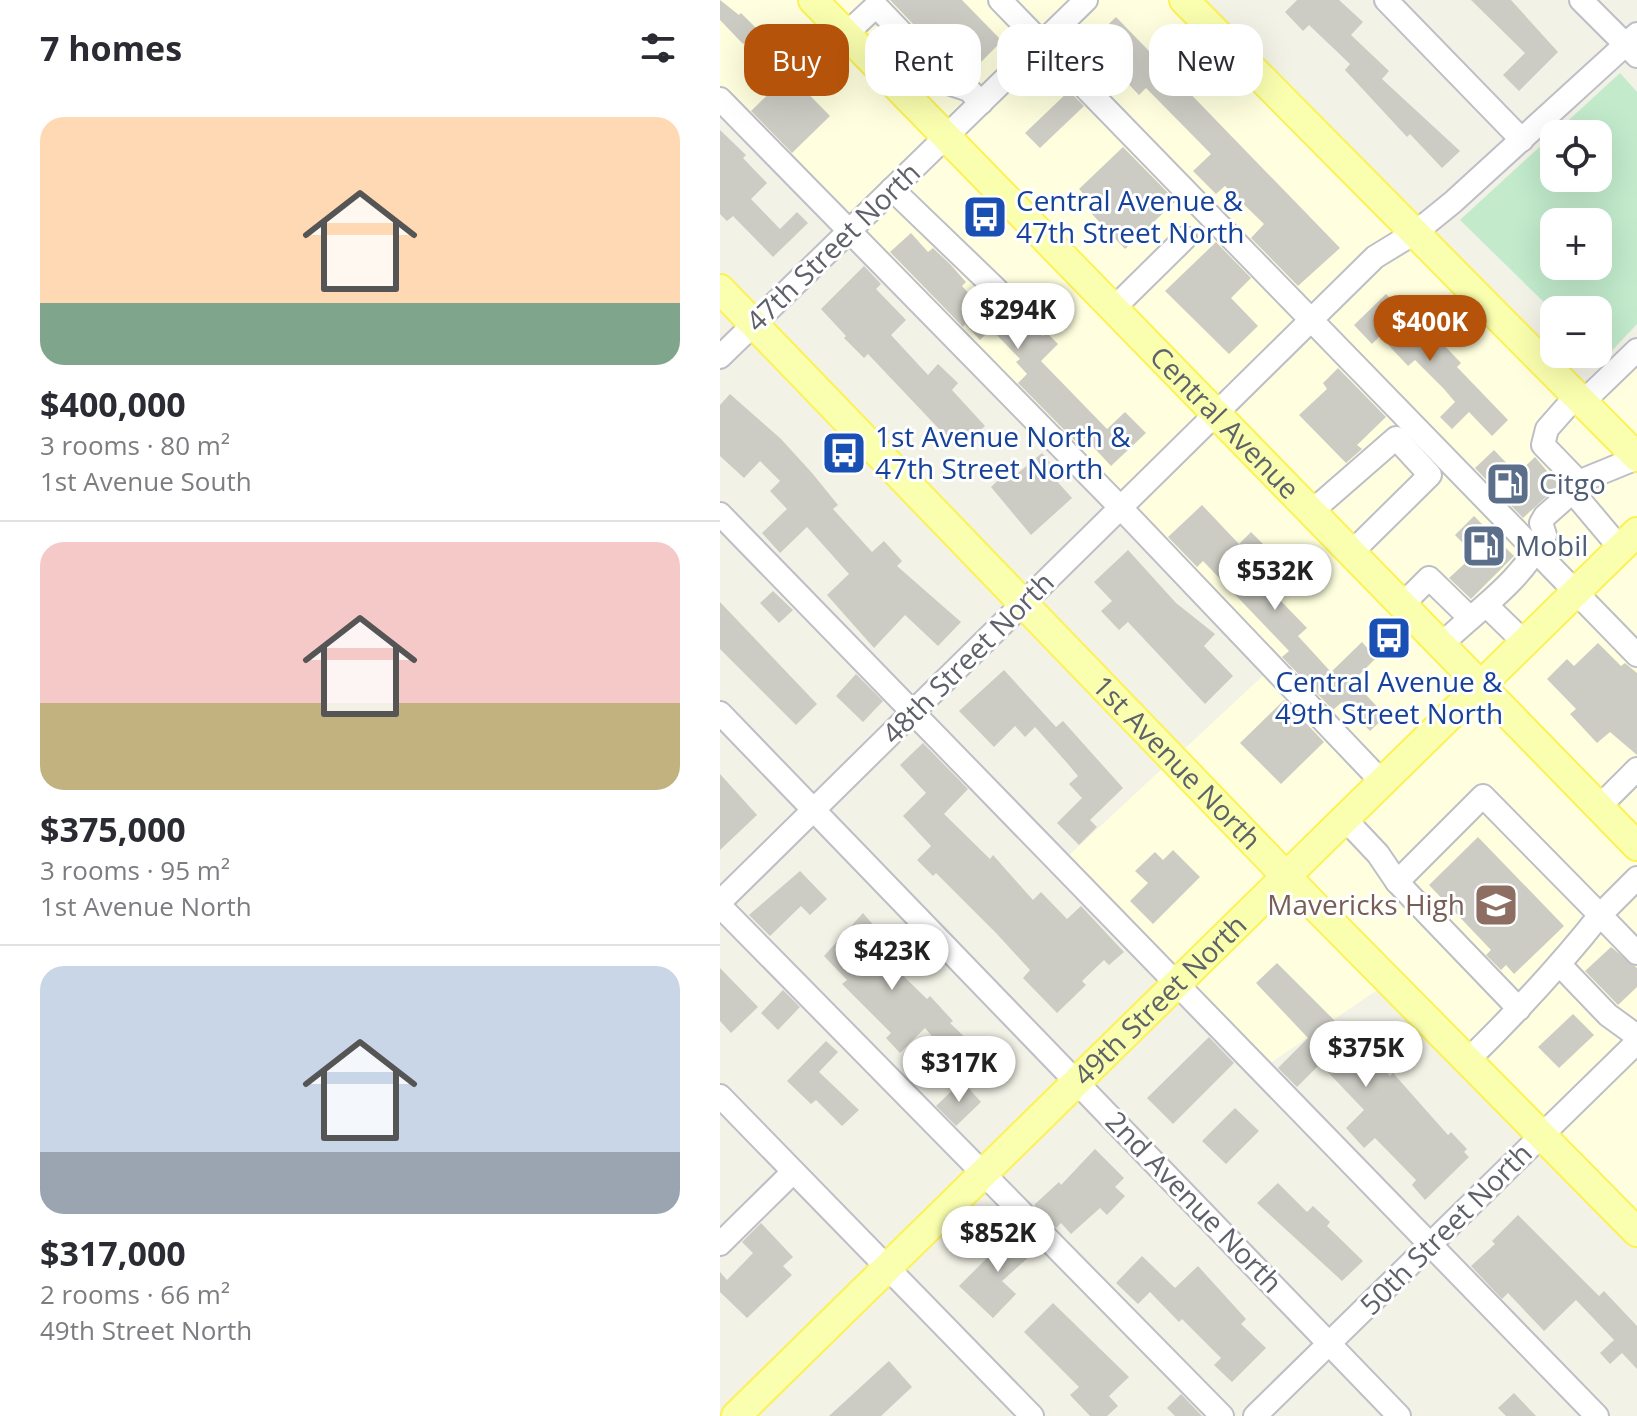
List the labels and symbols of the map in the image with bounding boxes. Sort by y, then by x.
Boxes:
street label: 47th Street North [737,153,928,339]
place label: Central Avenue & 47th Street North [1016,181,1244,251]
bus stop icon: Central Avenue & 47th Street North [961,193,1009,241]
pin: $294K [962,283,1074,351]
pin: $400K [1374,295,1486,363]
street label: Central Avenue [1142,337,1309,507]
place label: 1st Avenue North & 47th Street North [875,417,1131,487]
bus stop icon: 1st Avenue North & 47th Street North [820,429,868,477]
fuel station icon: Citgo [1484,460,1532,508]
place label: Citgo [1539,464,1606,502]
fuel station icon: Mobil [1460,522,1508,570]
place label: Mobil [1515,526,1588,564]
pin: $532K [1219,544,1331,612]
street label: 48th Street North [873,563,1061,751]
bus stop icon: Central Avenue & 49th Street North [1365,614,1413,662]
place label: Central Avenue & 49th Street North [1275,662,1503,732]
street label: 1st Avenue North [1085,667,1270,857]
school or university icon: Mavericks High [1472,881,1520,929]
place label: Mavericks High [1267,885,1465,923]
street label: 49th Street North [1064,906,1254,1093]
pin: $423K [836,924,948,992]
pin: $375K [1310,1021,1422,1089]
pin: $317K [903,1036,1015,1104]
street label: 2nd Avenue North [1098,1102,1291,1300]
street label: 50th Street North [1351,1134,1539,1322]
pin: $852K [942,1206,1054,1274]

